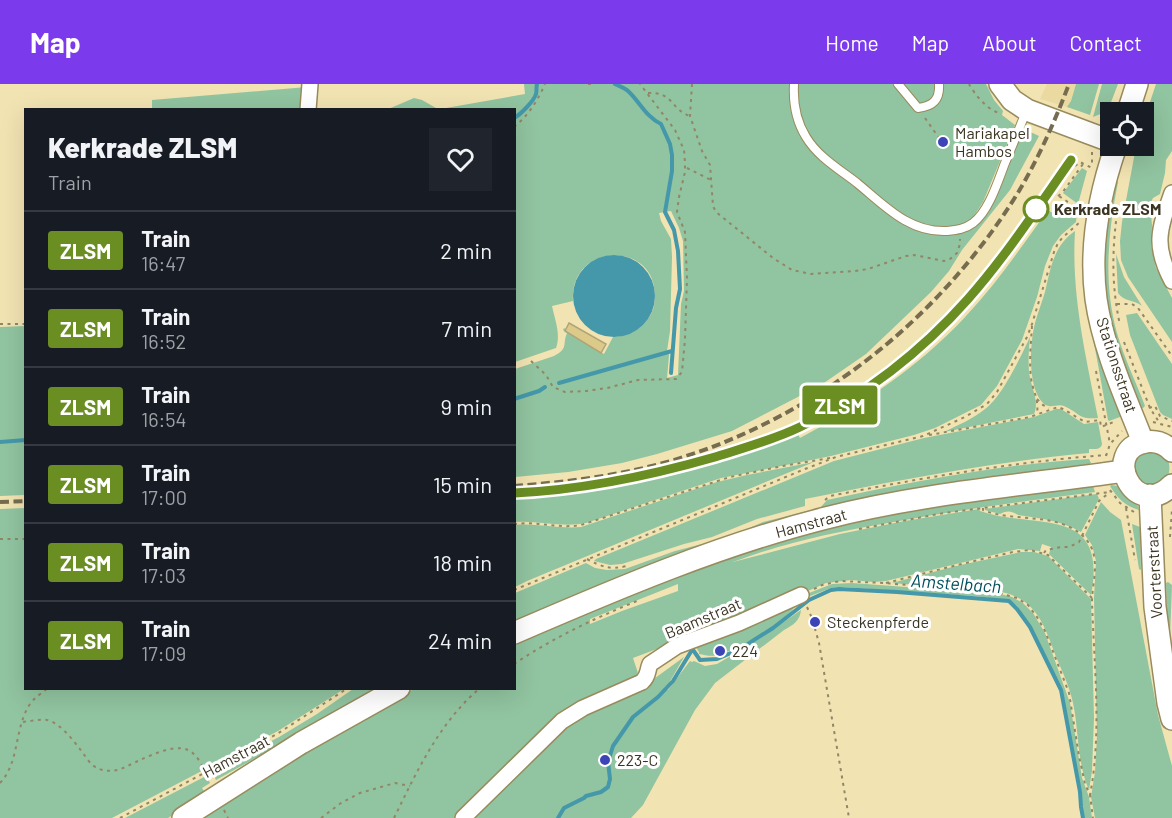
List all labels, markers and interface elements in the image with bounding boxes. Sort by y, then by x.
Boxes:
text: Map [30,25,81,59]
text: Home [825,30,879,55]
text: Map [912,30,949,55]
text: About [982,30,1037,55]
text: Contact [1070,30,1142,55]
map controls [1100,102,1154,156]
button: locate [1100,102,1154,156]
place label: Mariakapel Hambos [955,123,1030,160]
button: heart [429,128,492,191]
text: Kerkrade ZLSM [48,130,237,164]
marker: Mariakapel Hambos [936,135,950,149]
text: Train [48,170,92,194]
marker: Kerkrade ZLSM [1023,196,1049,222]
place label: Kerkrade ZLSM [1054,199,1161,218]
text: Train [141,225,190,251]
text: 2 min [440,237,492,263]
text: ZLSM [60,238,111,263]
text: 16:47 [141,251,185,275]
text: Train [141,303,190,329]
text: 7 min [442,315,492,341]
street label: Stationsstraat [1093,315,1142,415]
text: ZLSM [60,316,111,341]
text: 16:52 [141,329,186,353]
text: Train [141,381,190,407]
line badge: ZLSM [798,386,882,424]
text: 9 min [440,393,492,419]
text: ZLSM [814,393,866,418]
text: ZLSM [60,394,111,419]
text: 16:54 [141,407,187,431]
text: Train [141,459,190,485]
text: 15 min [433,471,492,497]
text: ZLSM [60,472,111,497]
text: 17:00 [141,485,187,509]
street label: Hamstraat [773,504,849,541]
street label: Voorterstraat [1142,525,1165,619]
text: Train [141,537,190,563]
text: 18 min [433,549,492,575]
text: ZLSM [60,550,111,575]
text: 17:03 [141,563,186,587]
water label: Amstelbach [910,569,1002,597]
street label: Baamstraat [662,593,744,642]
place label: Steckenpferde [827,612,929,631]
text: Train [141,615,190,641]
marker: Steckenpferde [808,615,822,629]
text: 24 min [428,627,492,653]
text: ZLSM [60,628,111,653]
text: 17:09 [141,641,186,665]
place label: 224 [732,641,758,660]
marker: 224 [713,644,727,658]
street label: Hamstraat [199,730,273,781]
place label: 223-C [617,750,658,769]
marker: 223-C [598,753,612,767]

